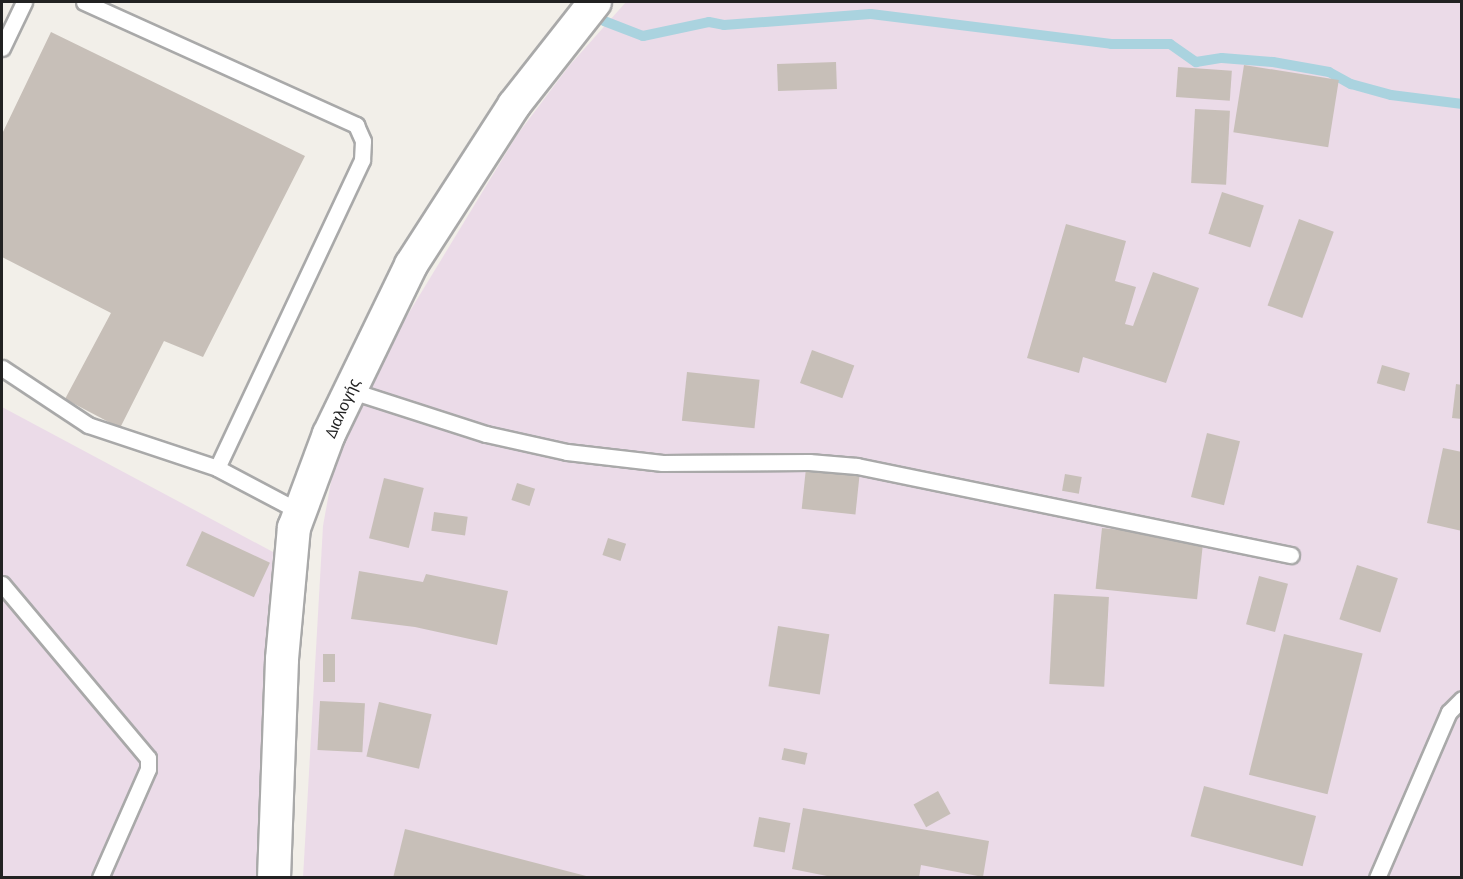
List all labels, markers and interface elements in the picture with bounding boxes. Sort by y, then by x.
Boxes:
street label: Διαλογής [320,375,364,441]

